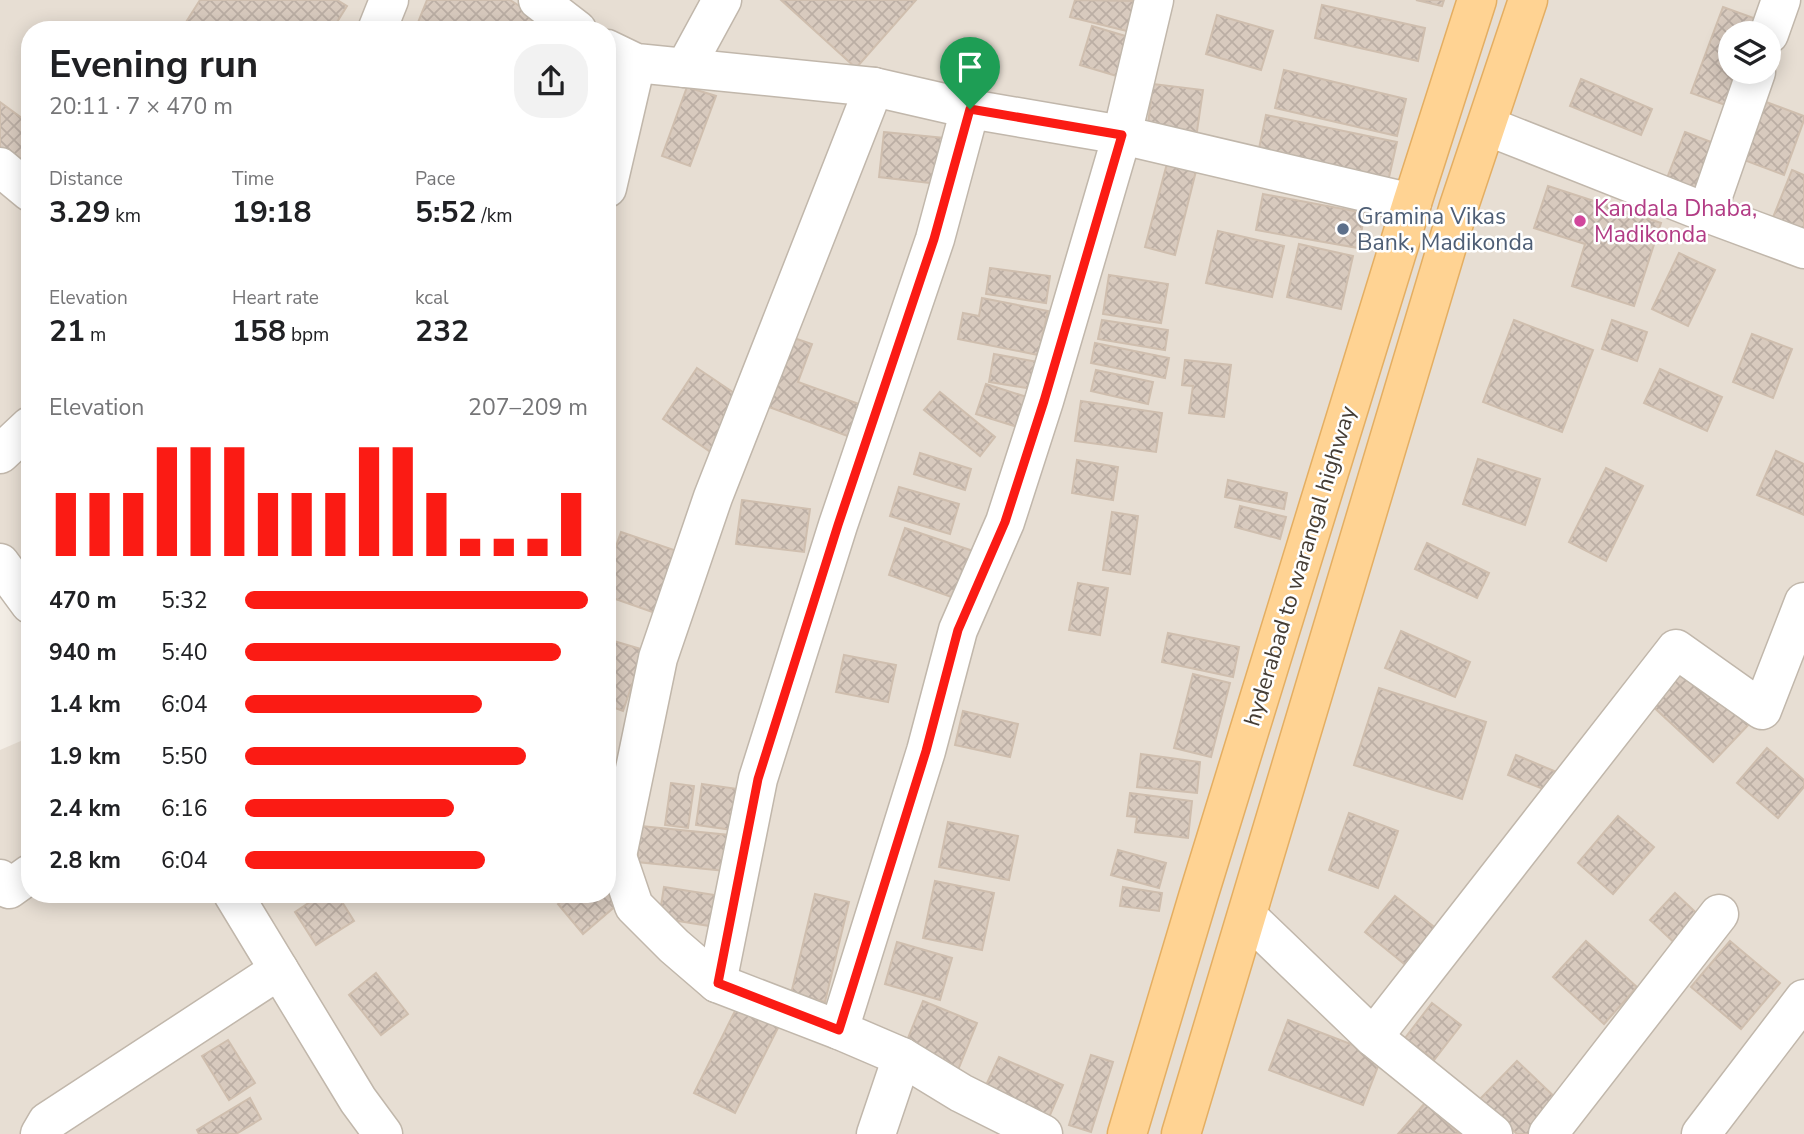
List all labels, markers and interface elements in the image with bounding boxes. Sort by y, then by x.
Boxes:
map controls [1718,21,1781,84]
button: layers [1718,21,1781,84]
pin [940,37,1000,109]
text: Evening run [49,39,258,90]
button: share [514,44,588,118]
icon: arrive [951,48,989,86]
text: 20:11 · 7 × 470 m [49,91,233,122]
text: Distance [49,166,123,192]
text: Time [232,166,274,192]
text: Pace [415,166,455,192]
text: 3.29 [49,192,110,233]
text: 19:18 [232,192,311,233]
text: 5:52 [415,192,476,233]
place label: Kandala Dhaba, Madikonda [1594,193,1757,250]
place label: Gramina Vikas Bank, Madikonda [1357,201,1534,258]
text: km [110,203,141,229]
text: /km [476,203,512,229]
marker: Kandala Dhaba, Madikonda [1572,213,1588,229]
marker: Gramina Vikas Bank, Madikonda [1335,221,1351,237]
text: Elevation [49,285,128,311]
text: Heart rate [232,285,319,311]
text: kcal [415,285,449,311]
text: 21 [49,311,85,352]
text: 158 [232,311,286,352]
text: 232 [415,311,469,352]
text: m [85,322,106,348]
text: bpm [286,322,329,348]
text: Elevation [49,392,144,423]
text: 207–209 m [468,392,588,423]
street label: hyderabad to warangal highway [1236,402,1364,730]
text: 470 m [49,585,117,616]
text: 5:32 [161,585,208,616]
text: 940 m [49,637,117,668]
text: 5:40 [161,637,208,668]
text: 1.4 km [49,689,121,720]
text: 6:04 [161,689,208,720]
text: 1.9 km [49,741,121,772]
text: 5:50 [161,741,208,772]
text: 2.4 km [49,793,121,824]
text: 6:16 [161,793,208,824]
text: 2.8 km [49,845,121,876]
text: 6:04 [161,845,208,876]

